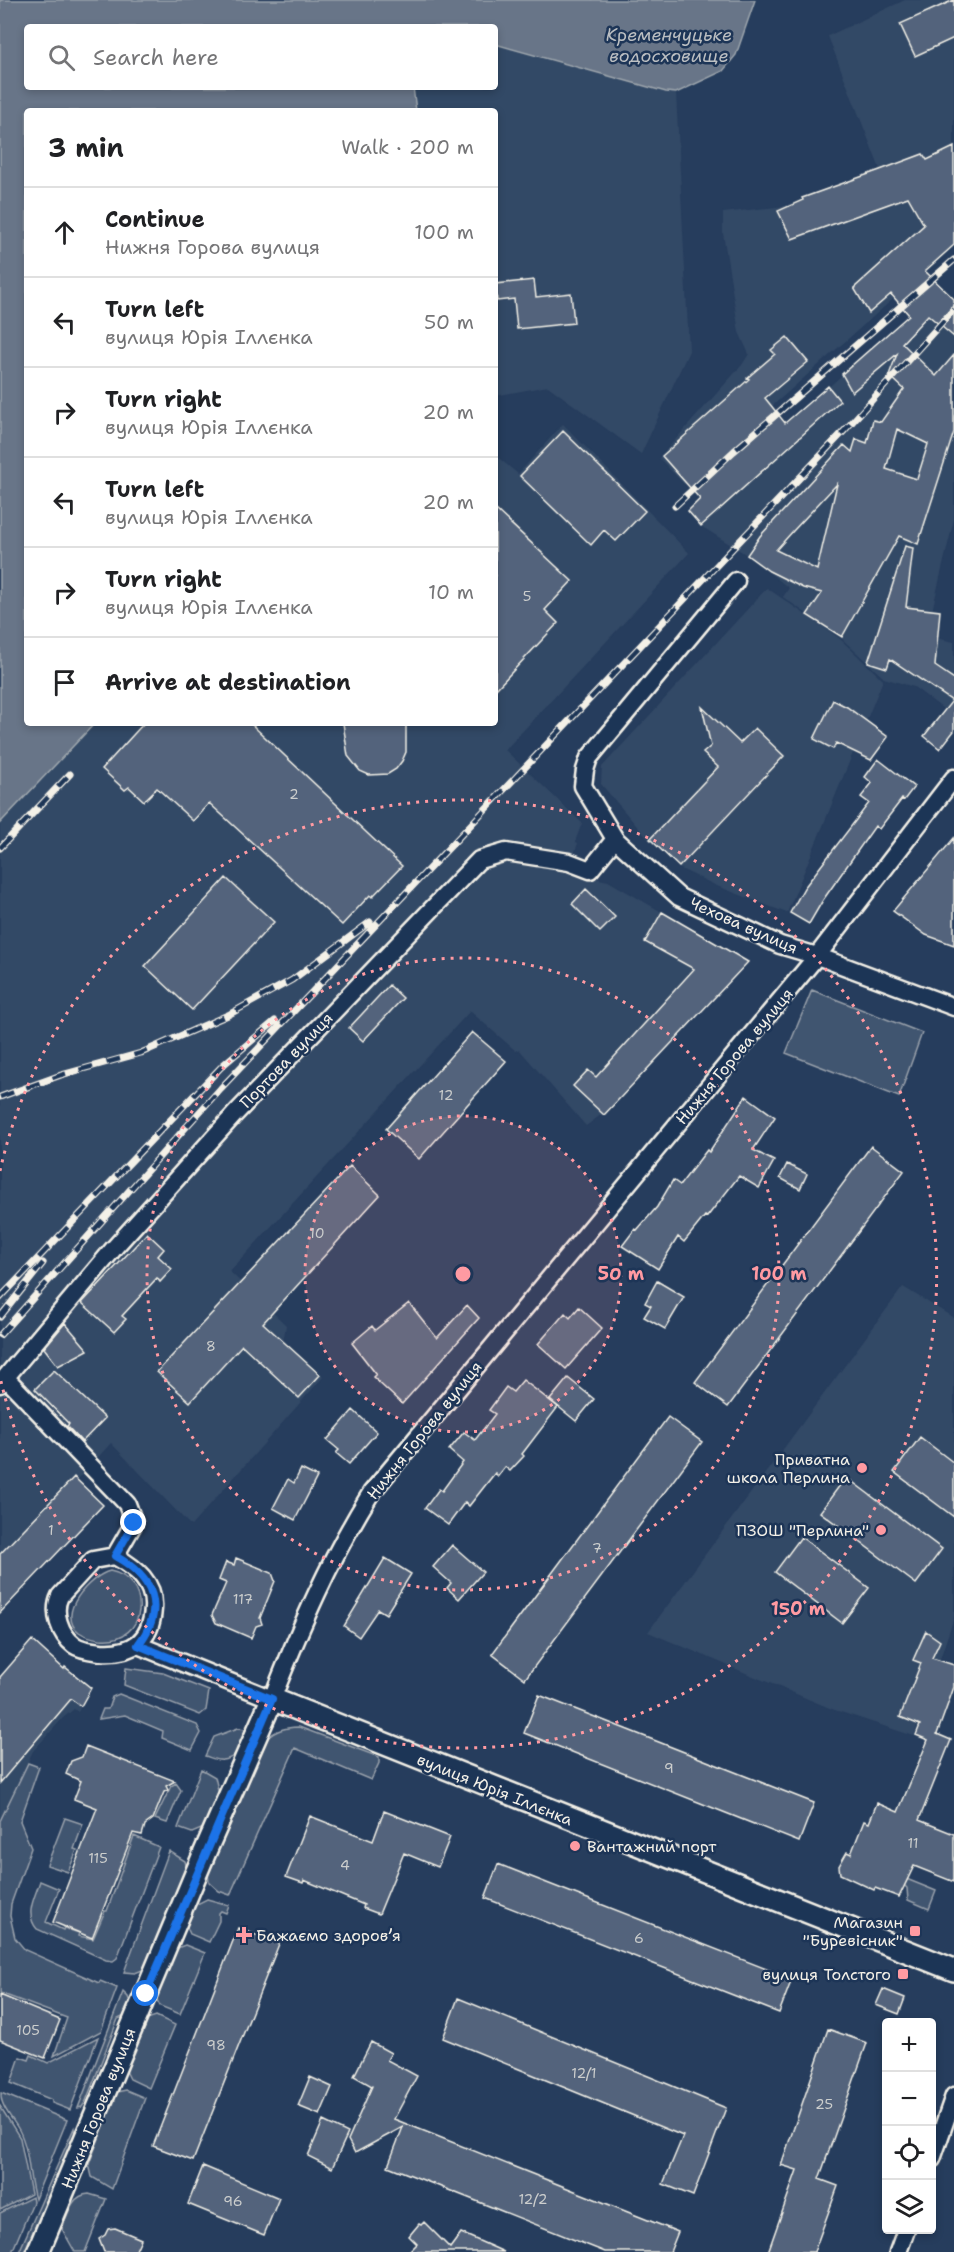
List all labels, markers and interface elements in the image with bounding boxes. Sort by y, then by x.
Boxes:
water label: Кременчуцьке водосховище [606,23,732,68]
search box [24,24,498,90]
icon: search [45,41,78,74]
text: Search here [93,43,219,72]
text: 3 min [48,130,124,165]
text: Walk · 200 m [341,134,474,160]
text: Continue [105,205,205,234]
icon: ahead [48,216,81,249]
text: 100 m [414,219,474,245]
text: Нижня Горова вулиця [105,234,320,260]
text: Turn left [105,295,204,324]
icon: left [48,306,81,339]
text: 50 m [424,309,474,335]
text: вулиця Юрія Іллєнка [105,324,313,350]
text: Turn right [105,385,222,414]
icon: right [48,396,81,429]
text: 20 m [423,399,474,425]
text: вулиця Юрія Іллєнка [105,414,313,440]
text: Turn left [105,475,204,504]
icon: left [48,486,81,519]
text: 20 m [423,489,474,515]
text: вулиця Юрія Іллєнка [105,504,313,530]
text: Turn right [105,565,222,594]
icon: right [48,576,81,609]
text: 10 m [428,579,474,605]
house number: 5 [523,587,531,605]
text: вулиця Юрія Іллєнка [105,594,313,620]
icon: arrive [48,666,81,699]
text: Arrive at destination [105,668,351,697]
house number: 2 [289,785,299,803]
street label: Чехова вулиця [687,892,801,959]
street label: Нижня Горова вулиця [671,984,798,1129]
street label: Портова вулиця [235,1008,338,1113]
house number: 12 [439,1086,453,1104]
house number: 10 [309,1224,325,1242]
text: 50 m [598,1262,645,1286]
text: 100 m [751,1262,807,1286]
centre of rings [453,1264,473,1284]
house number: 8 [206,1337,216,1355]
street label: Нижня Горова вулиця [362,1357,487,1504]
place label: Приватна школа Перлина [727,1449,850,1488]
marker: Приватна школа Перлина [855,1461,869,1475]
route end [120,1509,146,1535]
place label: ПЗОШ "Перлина" [736,1520,869,1541]
house number: 1 [48,1521,54,1539]
marker: ПЗОШ "Перлина" [874,1523,888,1537]
house number: 7 [592,1539,602,1557]
house number: 117 [233,1590,253,1608]
text: 150 m [771,1597,826,1621]
street label: вулиця Юрія Іллєнка [414,1749,576,1830]
house number: 9 [664,1759,674,1777]
house number: 11 [907,1834,919,1852]
place label: Вантажний порт [587,1836,717,1857]
marker: Вантажний порт [568,1839,582,1853]
house number: 115 [88,1849,108,1867]
house number: 4 [340,1856,350,1874]
place label: Магазин "Буревісник" [803,1912,903,1951]
marker: Магазин "Буревісник" [908,1924,922,1938]
place label: Бажаємо здоровʼя [256,1925,401,1946]
marker: Бажаємо здоровʼя [237,1928,251,1942]
house number: 6 [634,1929,644,1947]
place label: вулиця Толстого [763,1964,891,1985]
marker: вулиця Толстого [896,1967,910,1981]
route start [132,1980,158,2006]
map controls [882,2018,936,2234]
button: + [882,2018,936,2072]
house number: 105 [16,2021,40,2039]
street label: Нижня Горова вулиця [57,2024,140,2192]
house number: 98 [206,2036,226,2054]
house number: 12/1 [571,2064,597,2082]
button: − [882,2072,936,2126]
house number: 25 [815,2095,833,2113]
button: locate [882,2126,936,2180]
button: layers [882,2180,936,2234]
house number: 12/2 [518,2190,548,2208]
house number: 96 [223,2192,243,2210]

